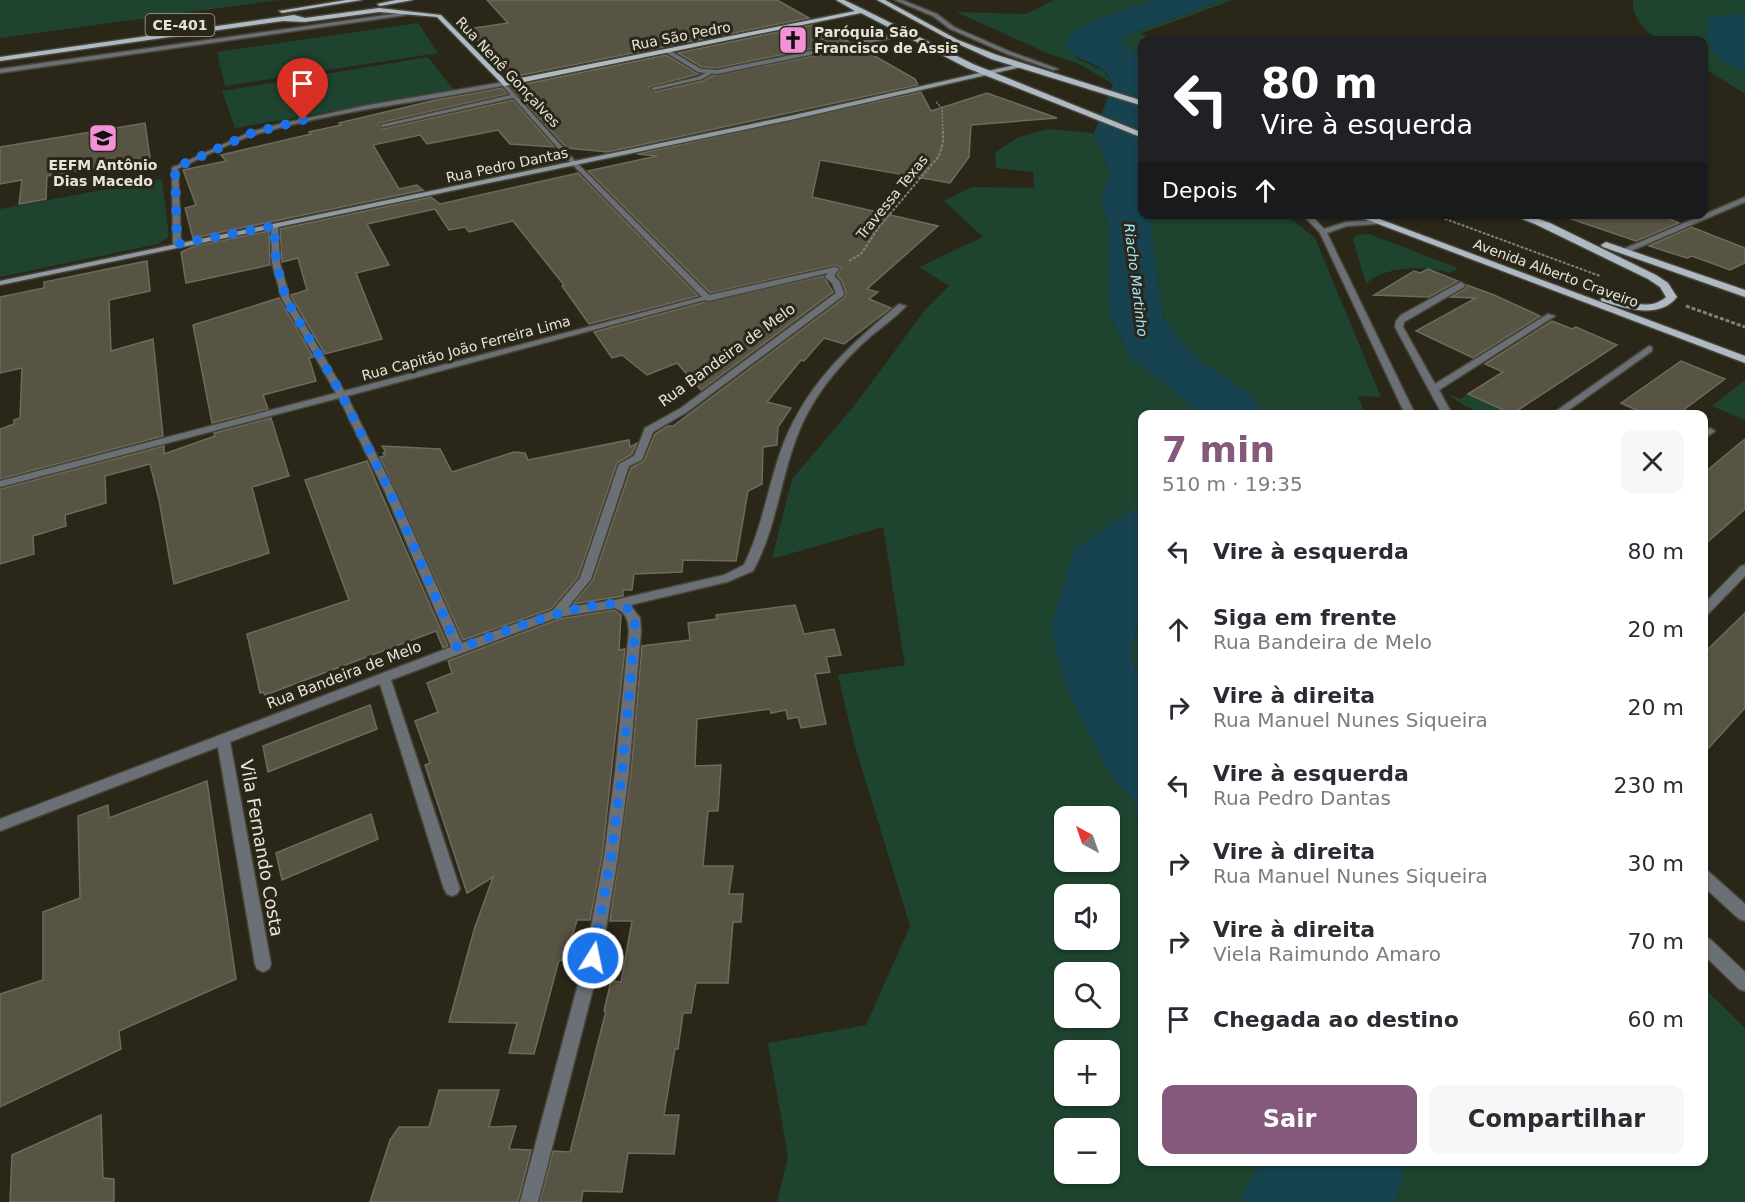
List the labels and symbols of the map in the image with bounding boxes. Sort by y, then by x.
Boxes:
road number: CE-401 [146,14,214,36]
street label: Rua Nenê Gonçalves [453,14,563,130]
street label: Rua São Pedro [630,19,732,53]
church icon: Paróquia São Francisco de Assis [777,24,809,56]
place label: Paróquia São Francisco de Assis [814,24,958,56]
pin [277,58,328,120]
school or university icon: EEFM Antônio Dias Macedo [87,122,119,154]
street label: Rua Pedro Dantas [444,144,570,186]
street label: Travessa Texas [852,152,931,243]
place label: EEFM Antônio Dias Macedo [49,157,158,189]
water label: Riacho Martinho [1121,223,1151,337]
street label: Avenida Alberto Craveiro [1471,236,1641,310]
street label: Rua Bandeira de Melo [655,299,799,411]
street label: Rua Capitão João Ferreira Lima [360,312,572,384]
street label: Rua Bandeira de Melo [264,637,424,713]
street label: Vila Fernando Costa [236,758,288,938]
north arrow [1054,806,1120,872]
position arrow [561,926,625,990]

